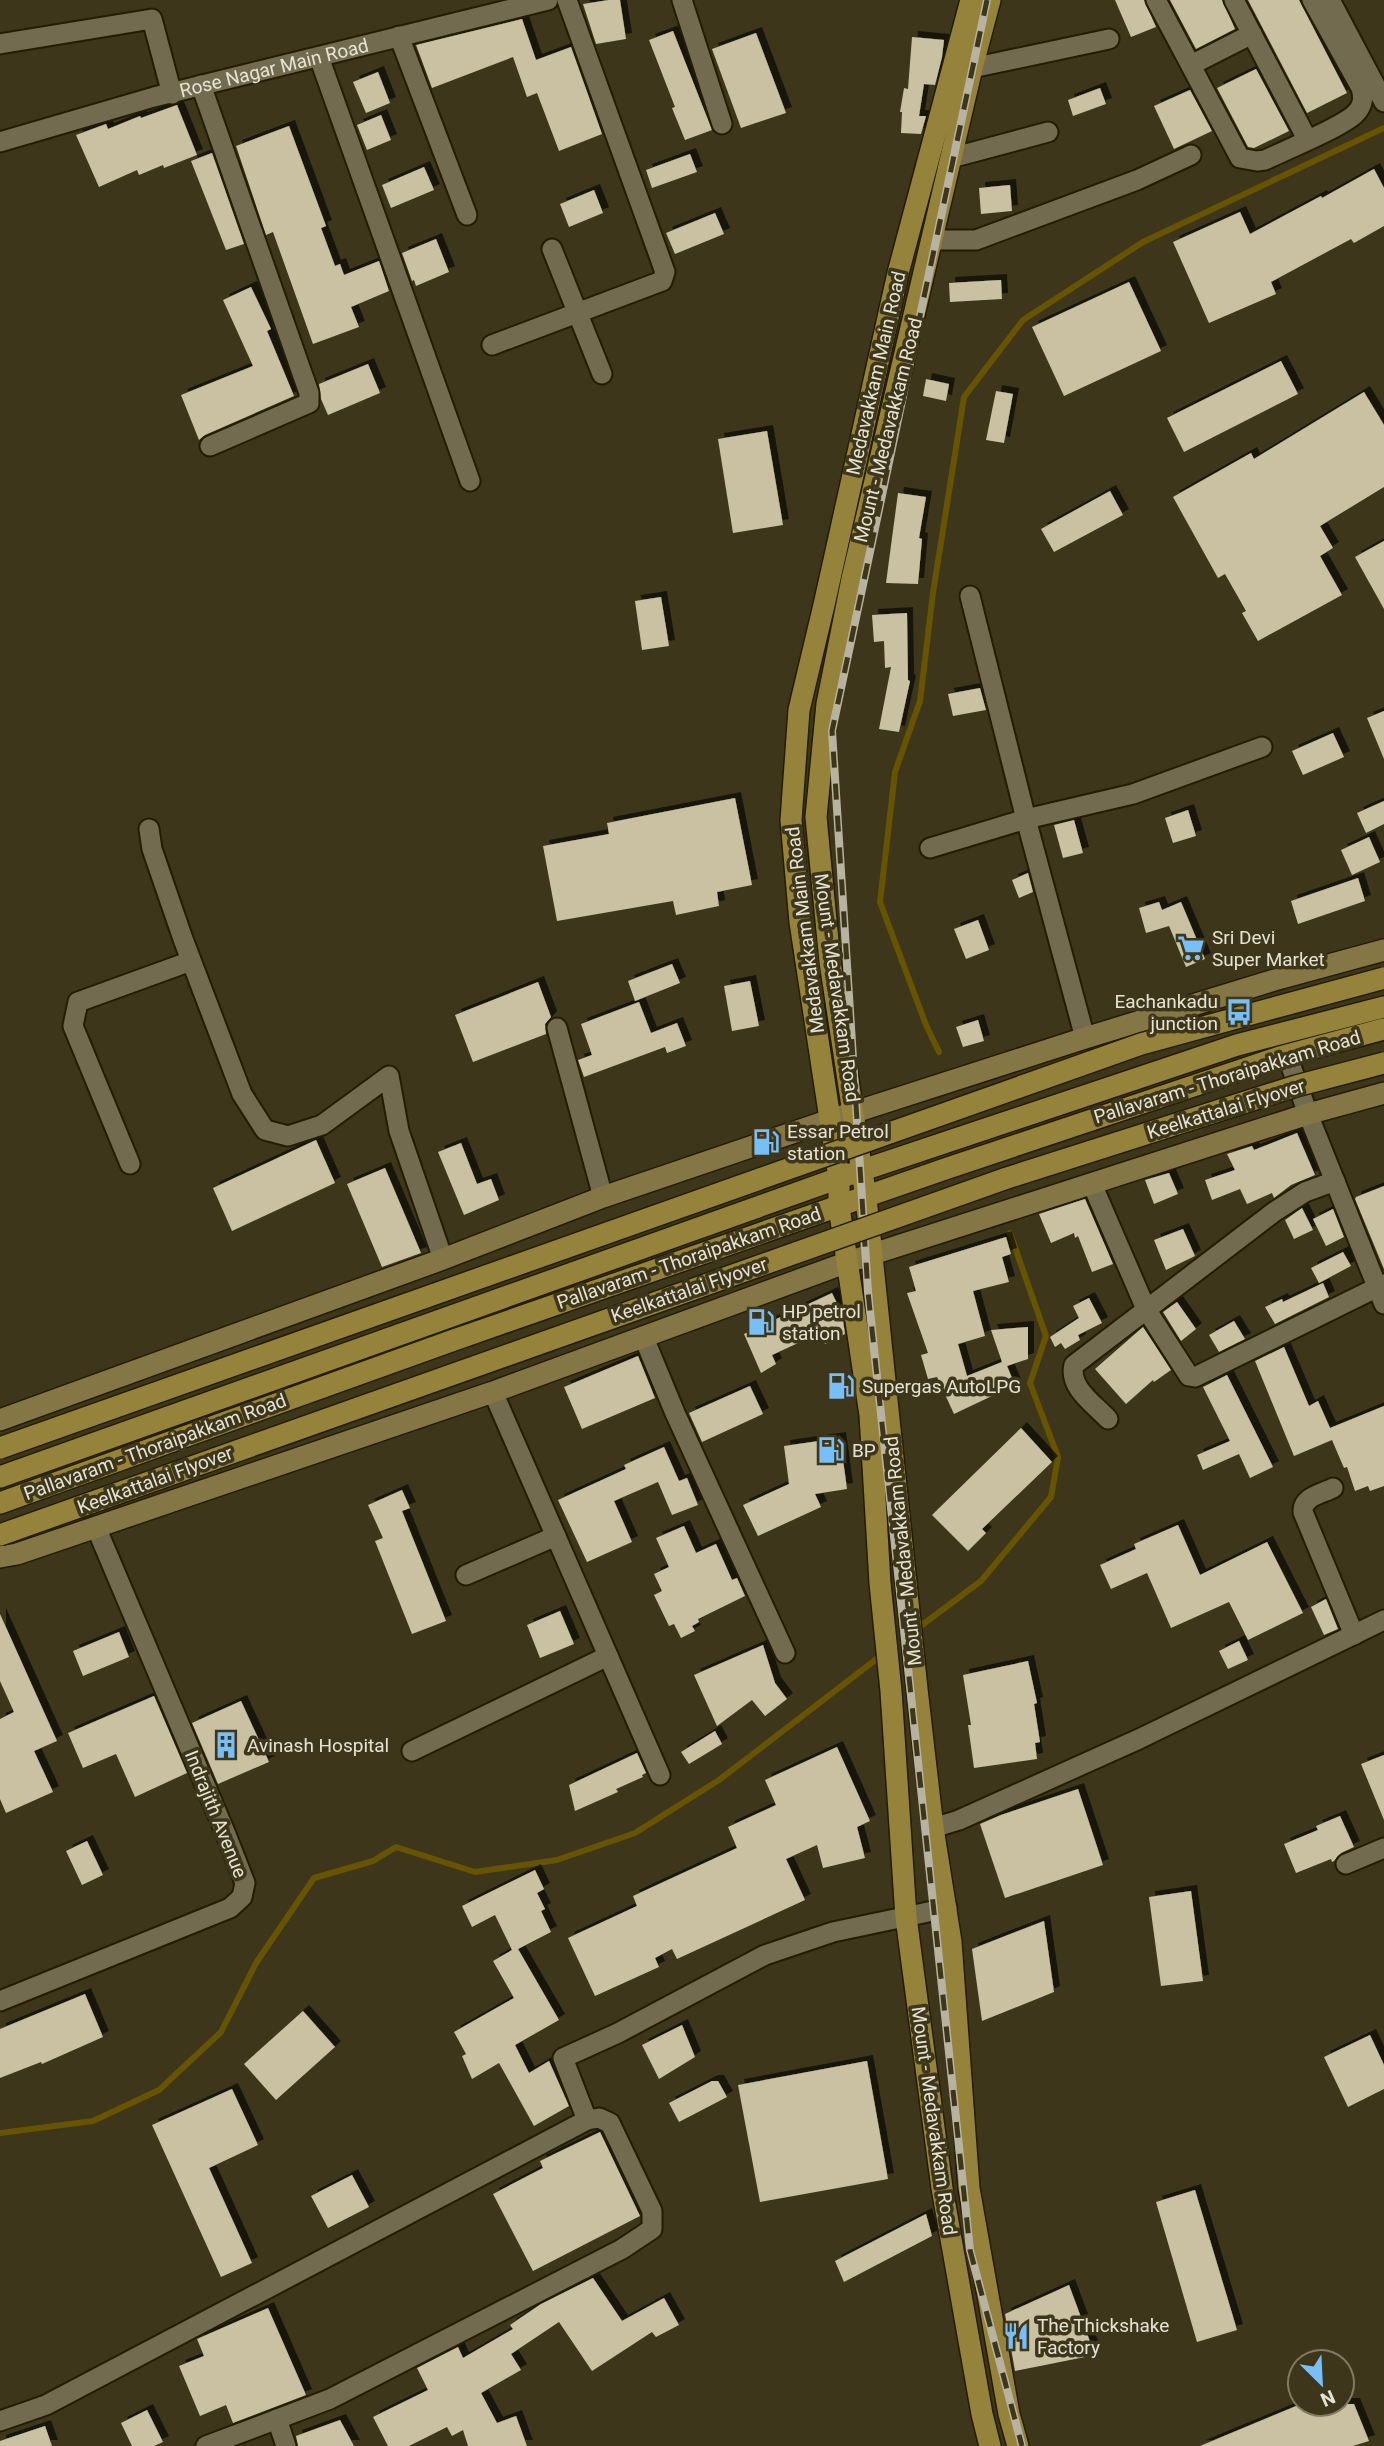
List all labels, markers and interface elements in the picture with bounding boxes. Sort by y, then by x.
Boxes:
street label: Rose Nagar Main Road [177,33,371,102]
street label: Medavakkam Main Road [841,269,911,477]
street label: Mount - Medavakkam Road [849,315,927,545]
street label: Medavakkam Main Road [781,825,829,1035]
street label: Mount - Medavakkam Road [810,872,864,1104]
place label: Sri Devi Super Market [1212,926,1325,971]
supermarket icon: Sri Devi Super Market [1176,933,1206,963]
place label: Eachankadu junction [1114,990,1218,1035]
bus stop icon: Eachankadu junction [1224,997,1254,1027]
street label: Pallavaram - Thoraipakkam Road [1091,1025,1363,1129]
street label: Keelkattalai Flyover [1144,1074,1308,1144]
place label: Essar Petrol station [787,1120,889,1165]
fuel station icon: Essar Petrol station [751,1127,781,1157]
street label: Pallavaram - Thoraipakkam Road [554,1202,824,1314]
street label: Keelkattalai Flyover [608,1252,771,1328]
place label: HP petrol station [782,1300,861,1345]
fuel station icon: HP petrol station [746,1307,776,1337]
fuel station icon: Supergas AutoLPG [826,1371,856,1401]
place label: Supergas AutoLPG [862,1375,1021,1398]
street label: Pallavaram - Thoraipakkam Road [21,1389,289,1505]
fuel station icon: BP [816,1435,846,1465]
street label: Mount - Medavakkam Road [879,1435,927,1667]
place label: BP [852,1439,876,1462]
street label: Keelkattalai Flyover [74,1441,236,1519]
building icon: Avinash Hospital [211,1730,241,1760]
place label: Avinash Hospital [247,1734,389,1757]
street label: Indrajith Avenue [180,1747,252,1881]
street label: Mount - Medavakkam Road [907,2005,961,2237]
place label: The Thickshake Factory [1037,2314,1169,2359]
restaurant icon: The Thickshake Factory [1001,2321,1031,2351]
north arrow [1286,2348,1356,2418]
text: N [1317,2385,1339,2411]

